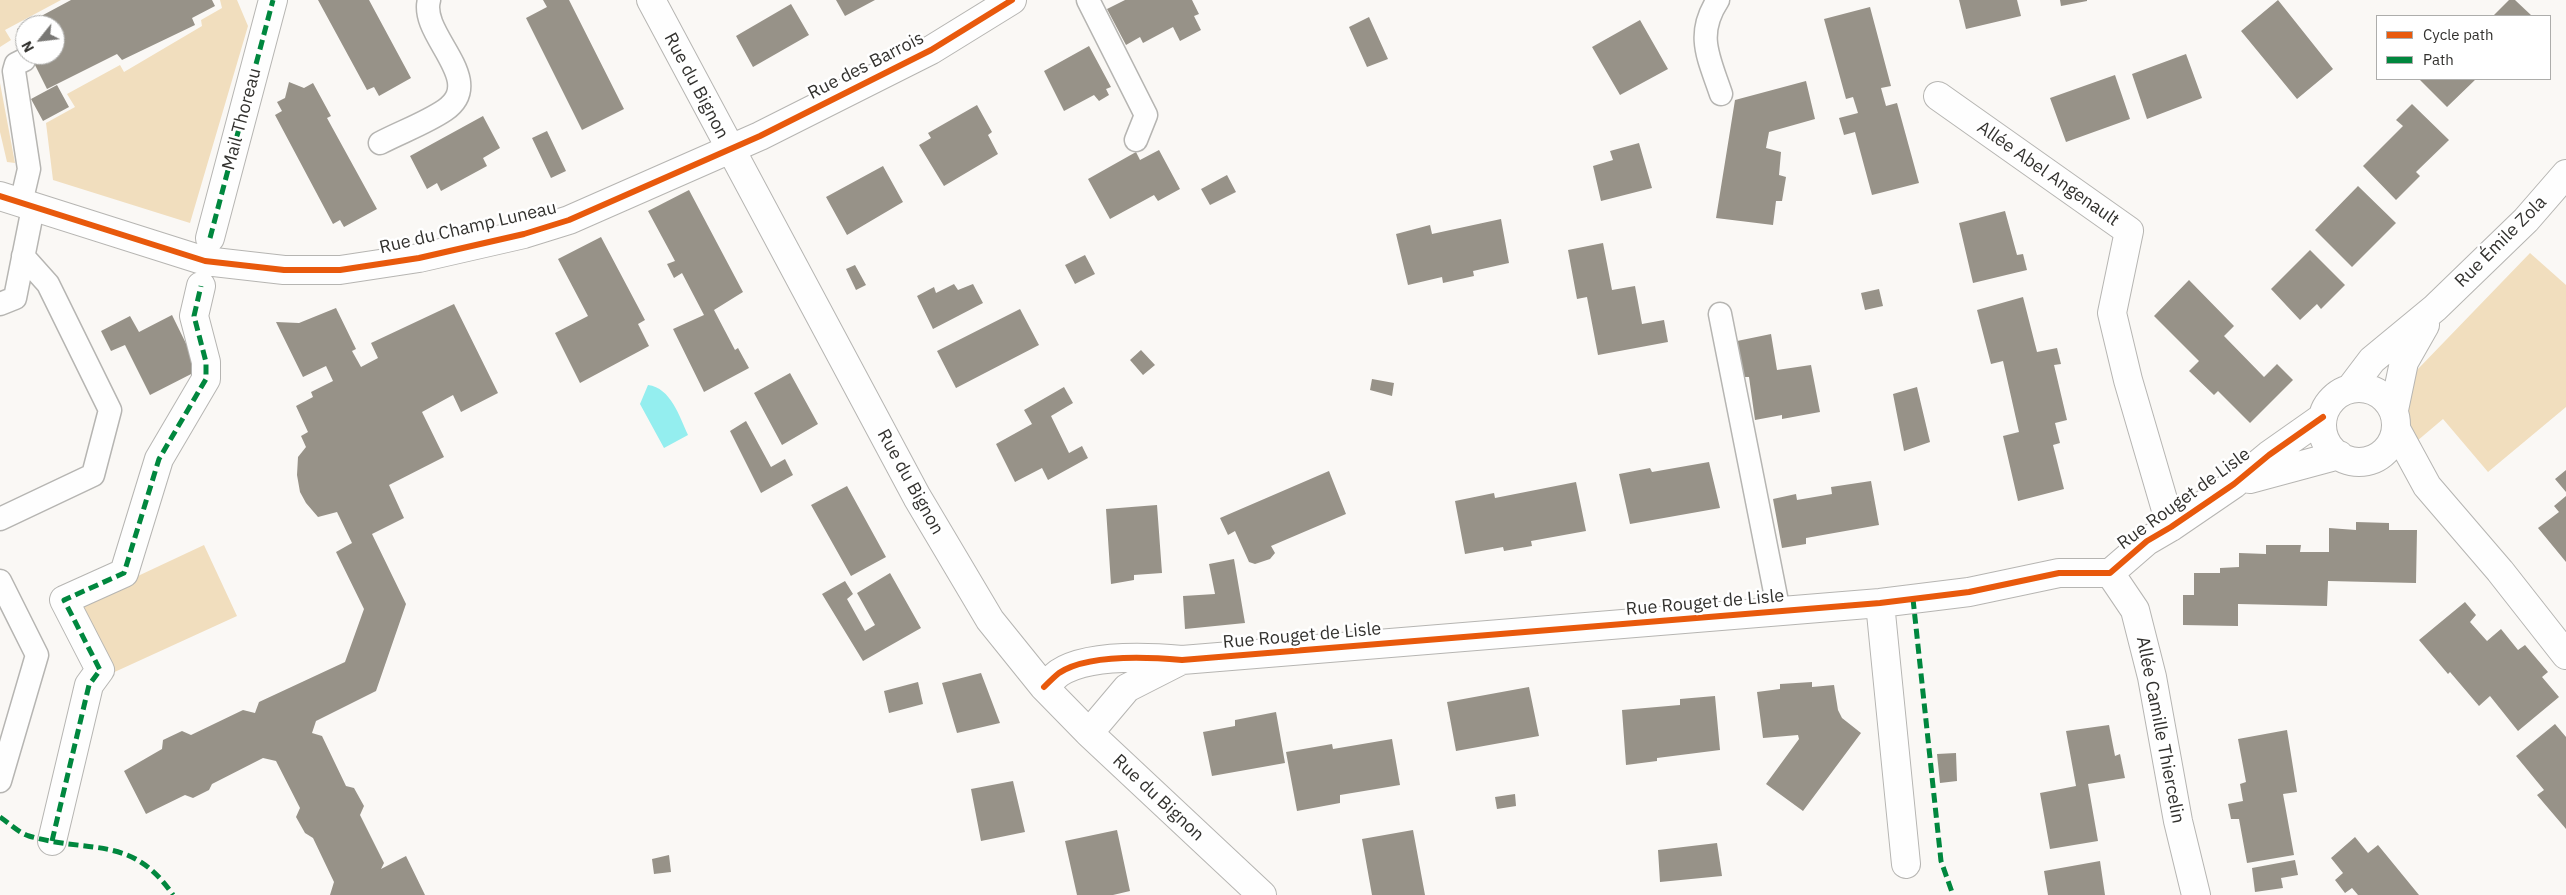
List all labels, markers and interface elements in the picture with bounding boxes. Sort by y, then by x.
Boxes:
north arrow [15,15,65,65]
legend [2376,15,2551,80]
text: Cycle path [2423,25,2494,44]
street label: Rue des Barrois [804,28,928,104]
street label: Rue du Bignon [659,29,733,143]
text: N [17,38,38,56]
text: Path [2423,50,2454,69]
street label: Mail Thoreau [218,66,266,172]
street label: Allée Abel Angenault [1973,117,2123,231]
street label: Rue Émile Zola [2451,192,2551,292]
street label: Rue du Champ Luneau [377,197,559,259]
street label: Rue du Bignon [872,426,948,538]
street label: Rue Rouget de Lisle [2113,444,2255,554]
street label: Rue Rouget de Lisle [1625,585,1785,621]
street label: Rue Rouget de Lisle [1222,618,1382,654]
street label: Allée Camille Thiercelin [2131,635,2189,825]
street label: Rue du Bignon [1108,750,1208,846]

